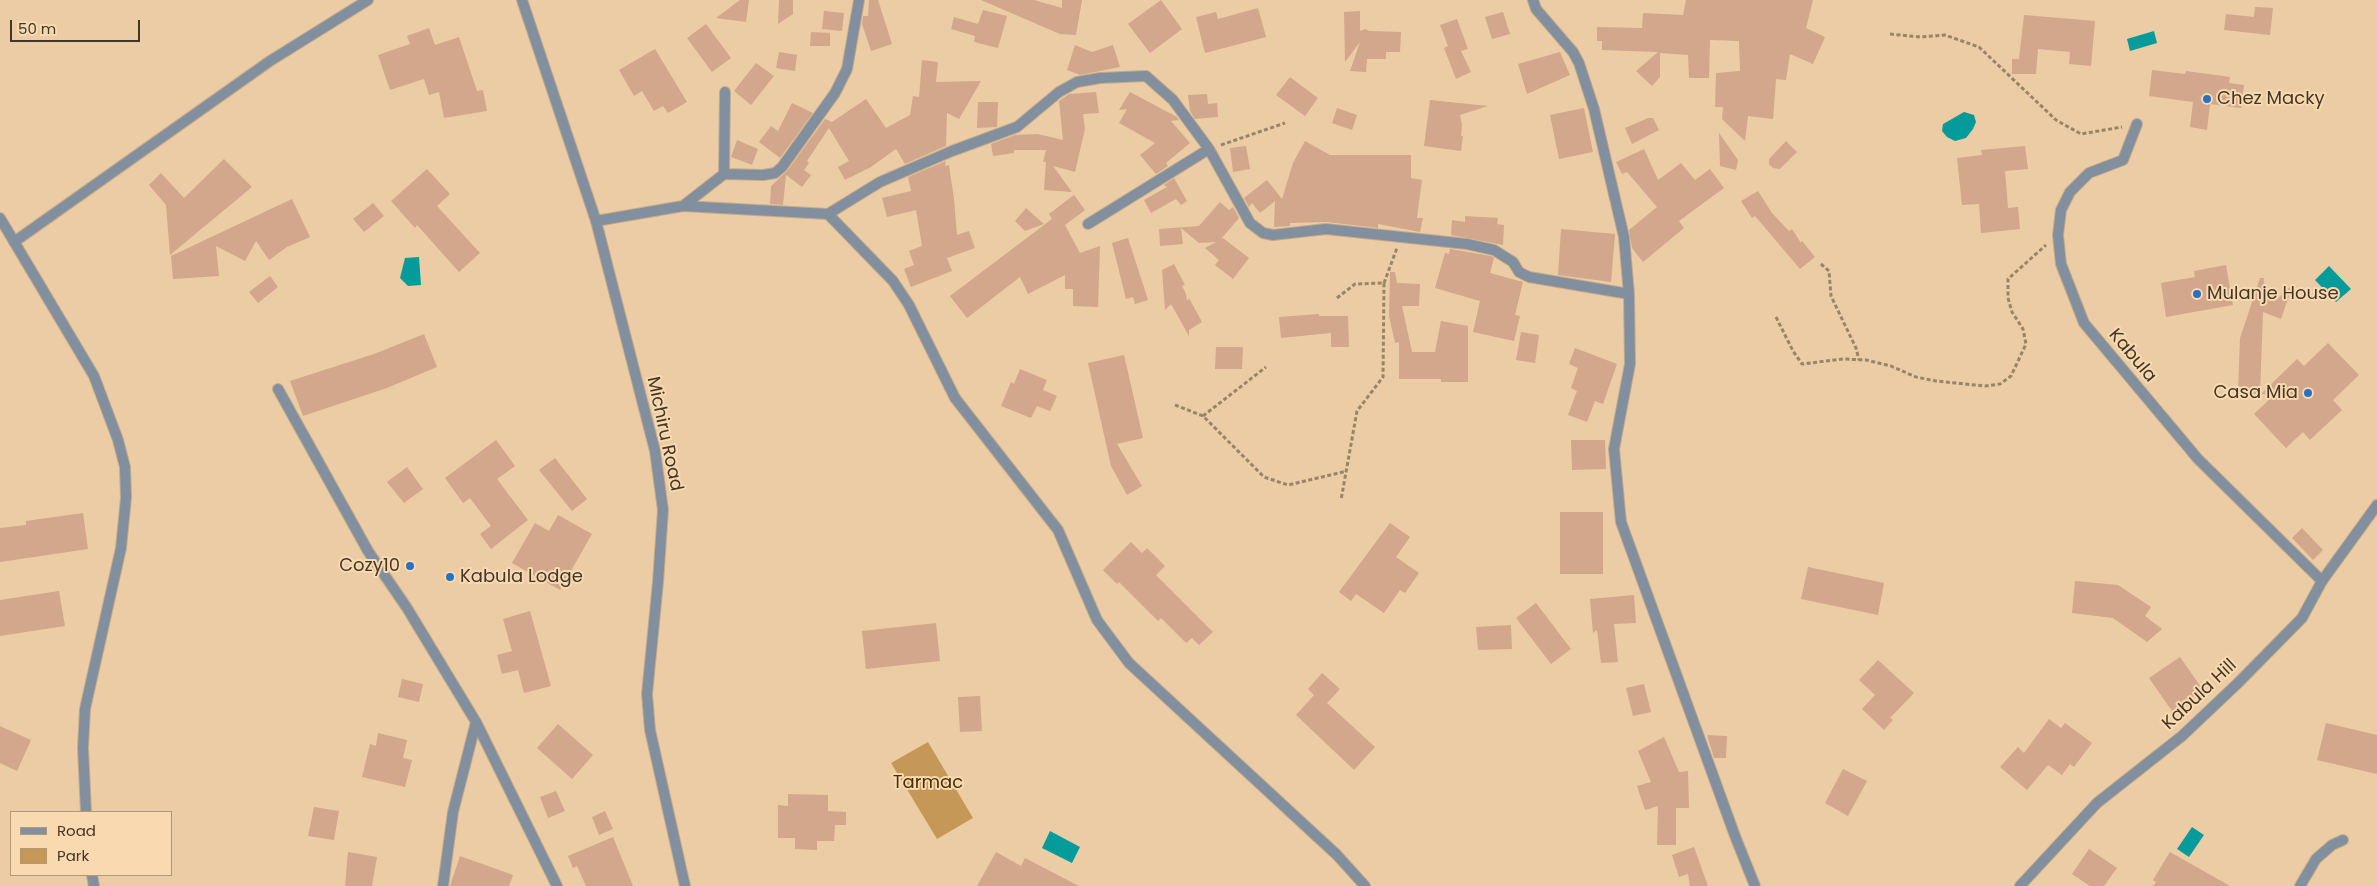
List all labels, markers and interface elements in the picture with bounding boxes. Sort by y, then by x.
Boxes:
scale bar [12,10,142,42]
text: 50 m [18,18,56,39]
place label: Chez Macky [2217,88,2325,110]
marker: Chez Macky [2201,93,2213,105]
place label: Mulanje House [2207,283,2339,305]
marker: Mulanje House [2191,288,2203,300]
street label: Kabula [2103,325,2161,387]
street label: Michiru Road [641,375,687,493]
place label: Casa Mia [2213,382,2298,404]
marker: Casa Mia [2302,387,2314,399]
place label: Cozy10 [339,555,400,577]
marker: Cozy10 [404,560,416,572]
place label: Kabula Lodge [460,566,583,588]
marker: Kabula Lodge [444,571,456,583]
street label: Kabula Hill [2158,655,2242,735]
park label: Tarmac [893,772,963,794]
legend [10,811,172,876]
text: Road [57,820,96,841]
text: Park [57,845,89,866]

